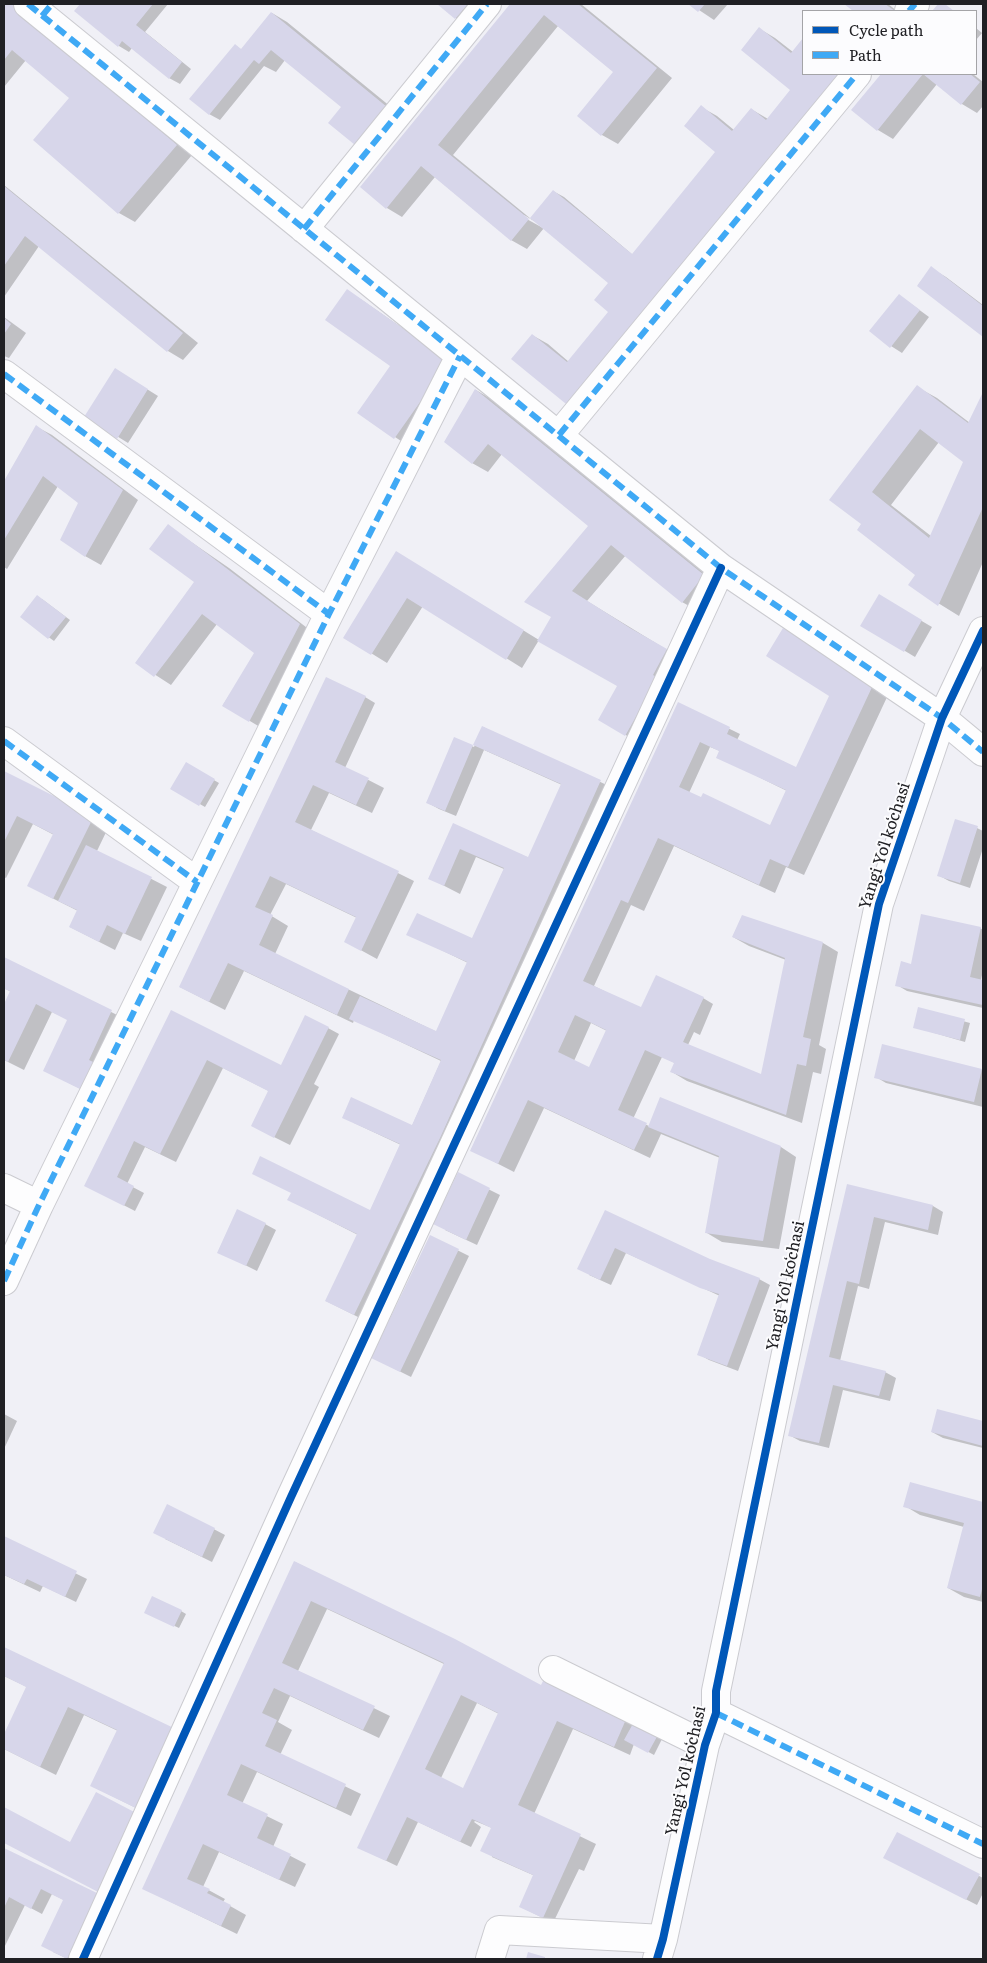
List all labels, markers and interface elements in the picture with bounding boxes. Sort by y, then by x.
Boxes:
legend [802,10,977,75]
text: Cycle path [849,18,923,41]
text: Path [849,43,882,66]
street label: Yangi Yoʻl koʻchasi [855,780,915,912]
street label: Yangi Yoʻl koʻchasi [763,1219,809,1353]
street label: Yangi Yoʻl koʻchasi [662,1704,710,1838]

